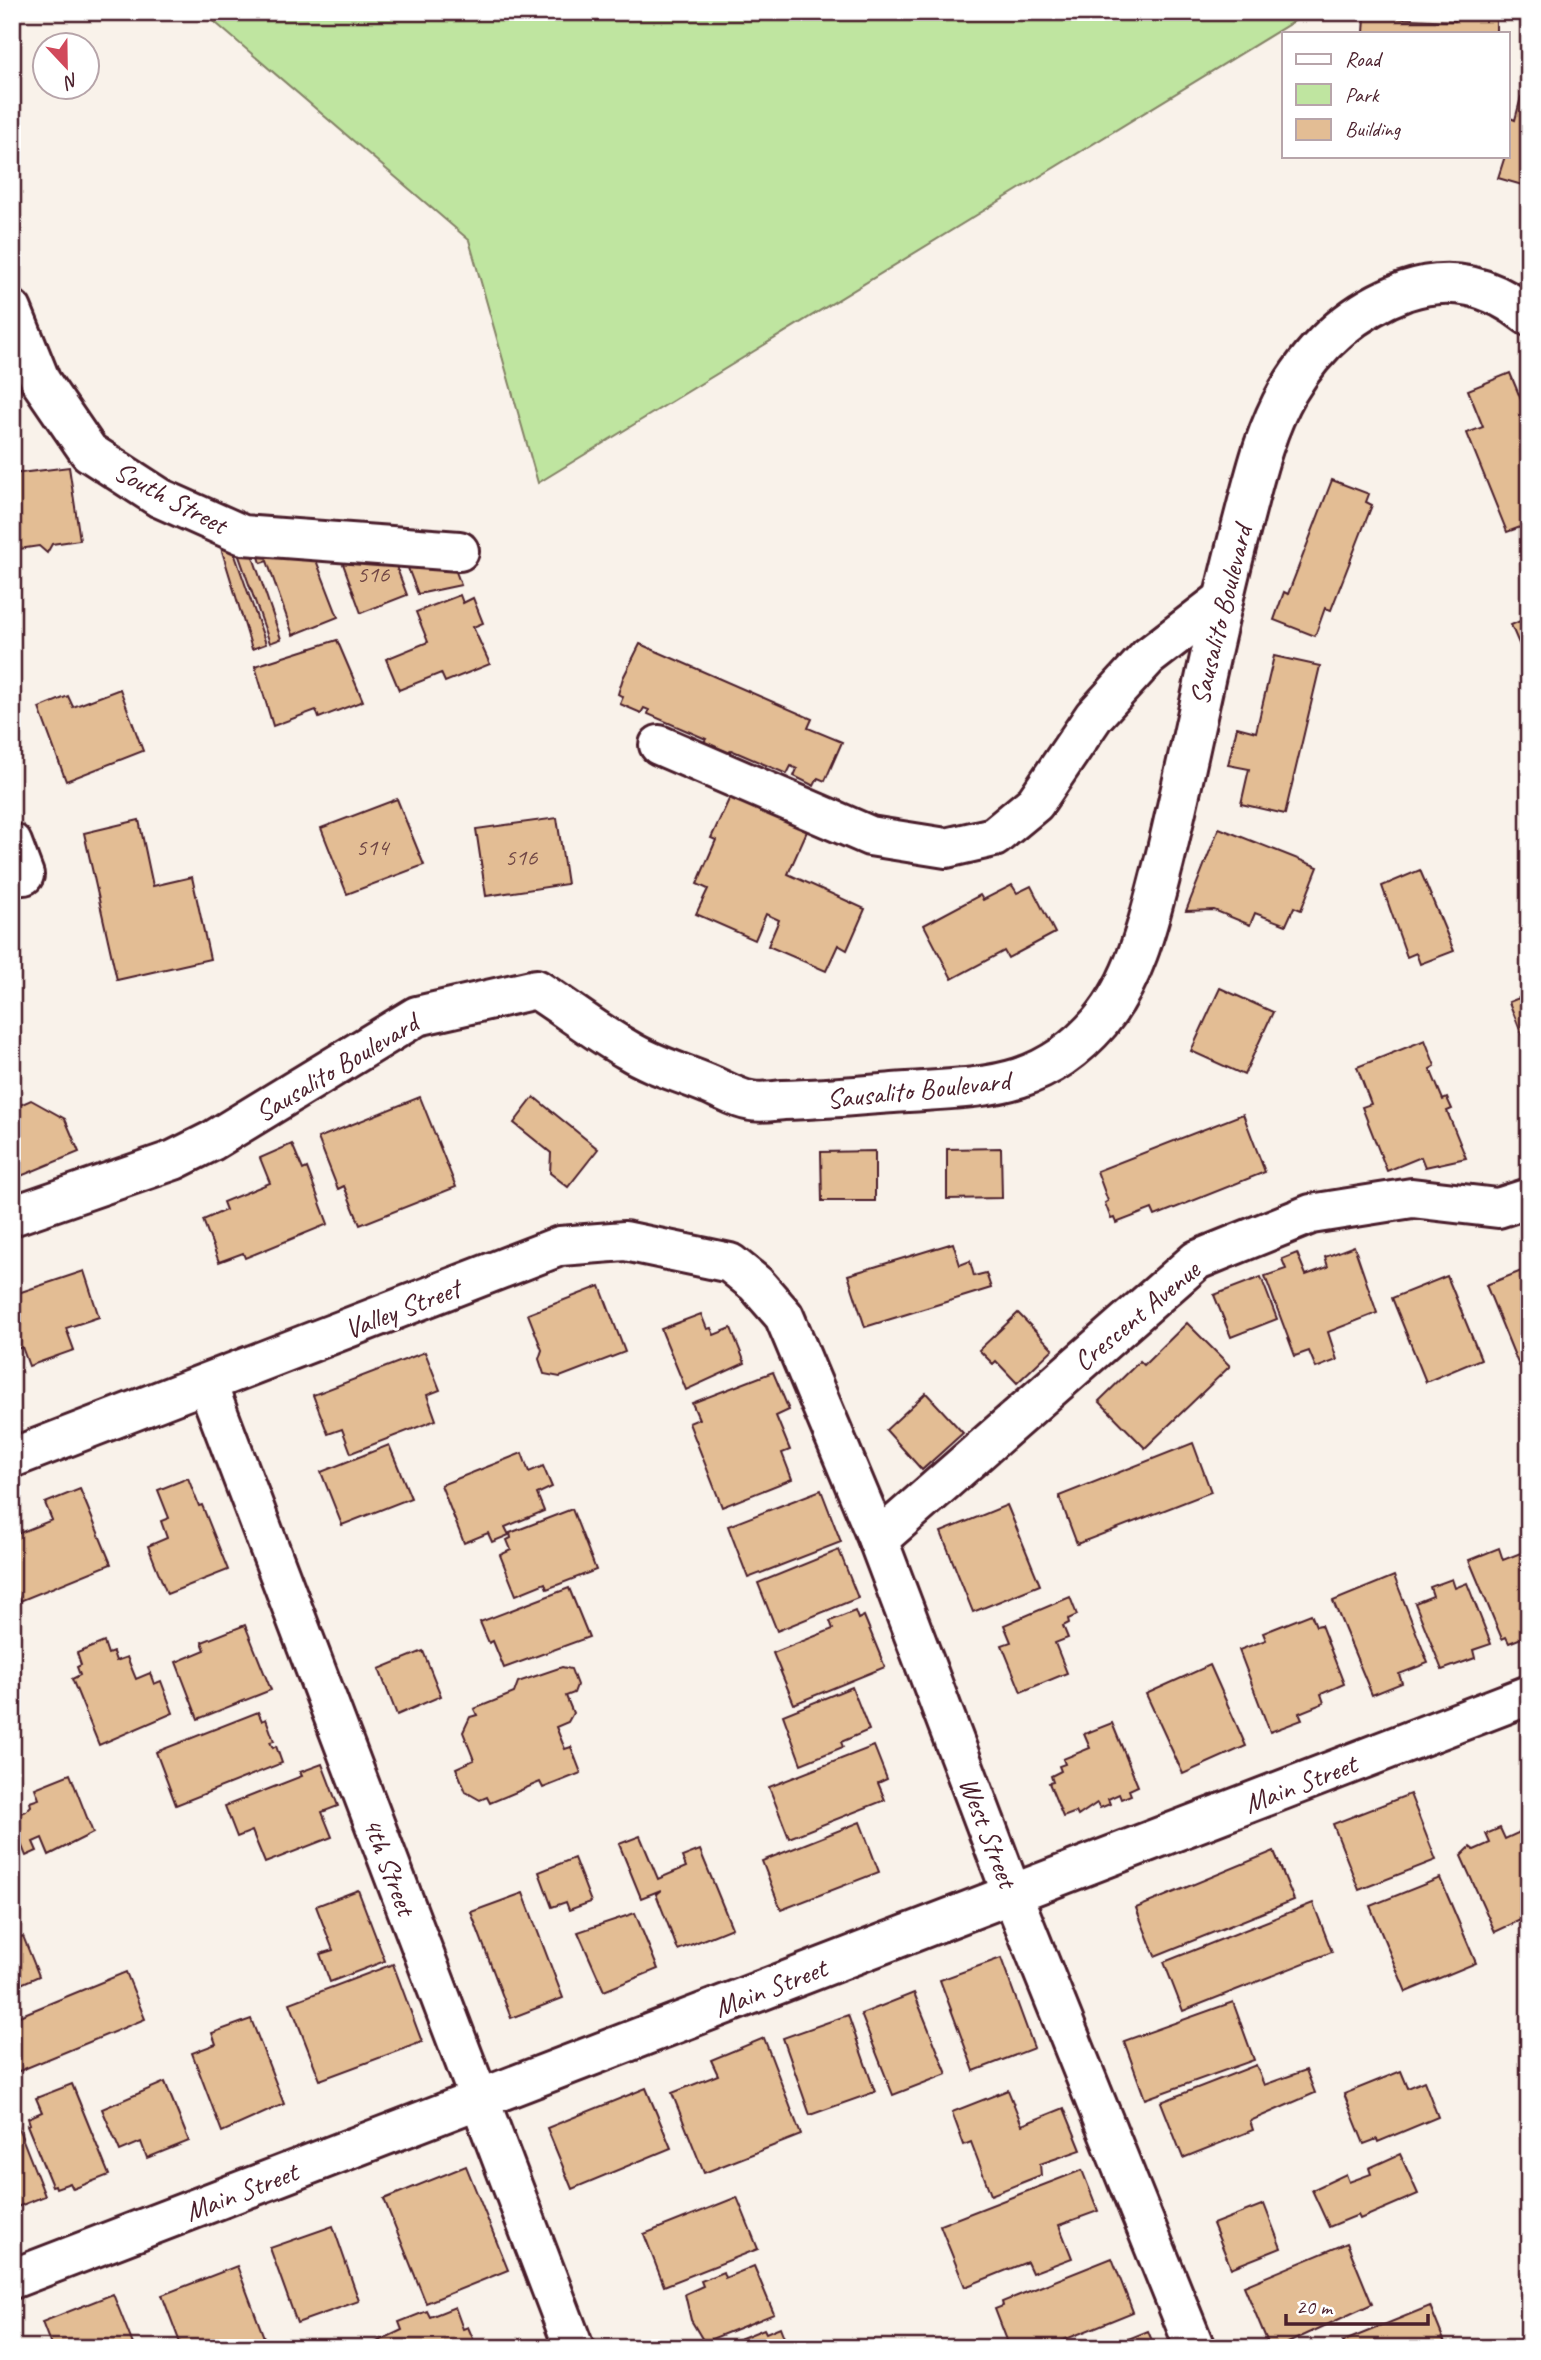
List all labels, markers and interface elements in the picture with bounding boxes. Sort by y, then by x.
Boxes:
north arrow [32,32,102,102]
legend [1282,32,1510,158]
text: Road [1345,46,1384,72]
text: N [59,68,82,95]
text: Park [1345,82,1380,108]
text: Building [1345,116,1402,142]
street label: South Street [108,453,236,543]
street label: Sausalito Boulevard [1181,518,1261,708]
house number: 516 [357,559,390,589]
house number: 514 [356,832,390,862]
house number: 516 [505,842,538,872]
street label: Sausalito Boulevard [249,1003,427,1130]
street label: Sausalito Boulevard [825,1062,1015,1116]
street label: Crescent Avenue [1066,1251,1208,1378]
street label: Valley Street [340,1269,468,1346]
street label: Main Street [1239,1745,1364,1821]
street label: West Street [951,1772,1027,1895]
street label: 4th Street [355,1812,425,1923]
street label: Main Street [709,1949,834,2025]
street label: Main Street [180,2153,305,2229]
scale bar [1286,2283,1427,2327]
text: 20 m [1296,2294,1334,2320]

